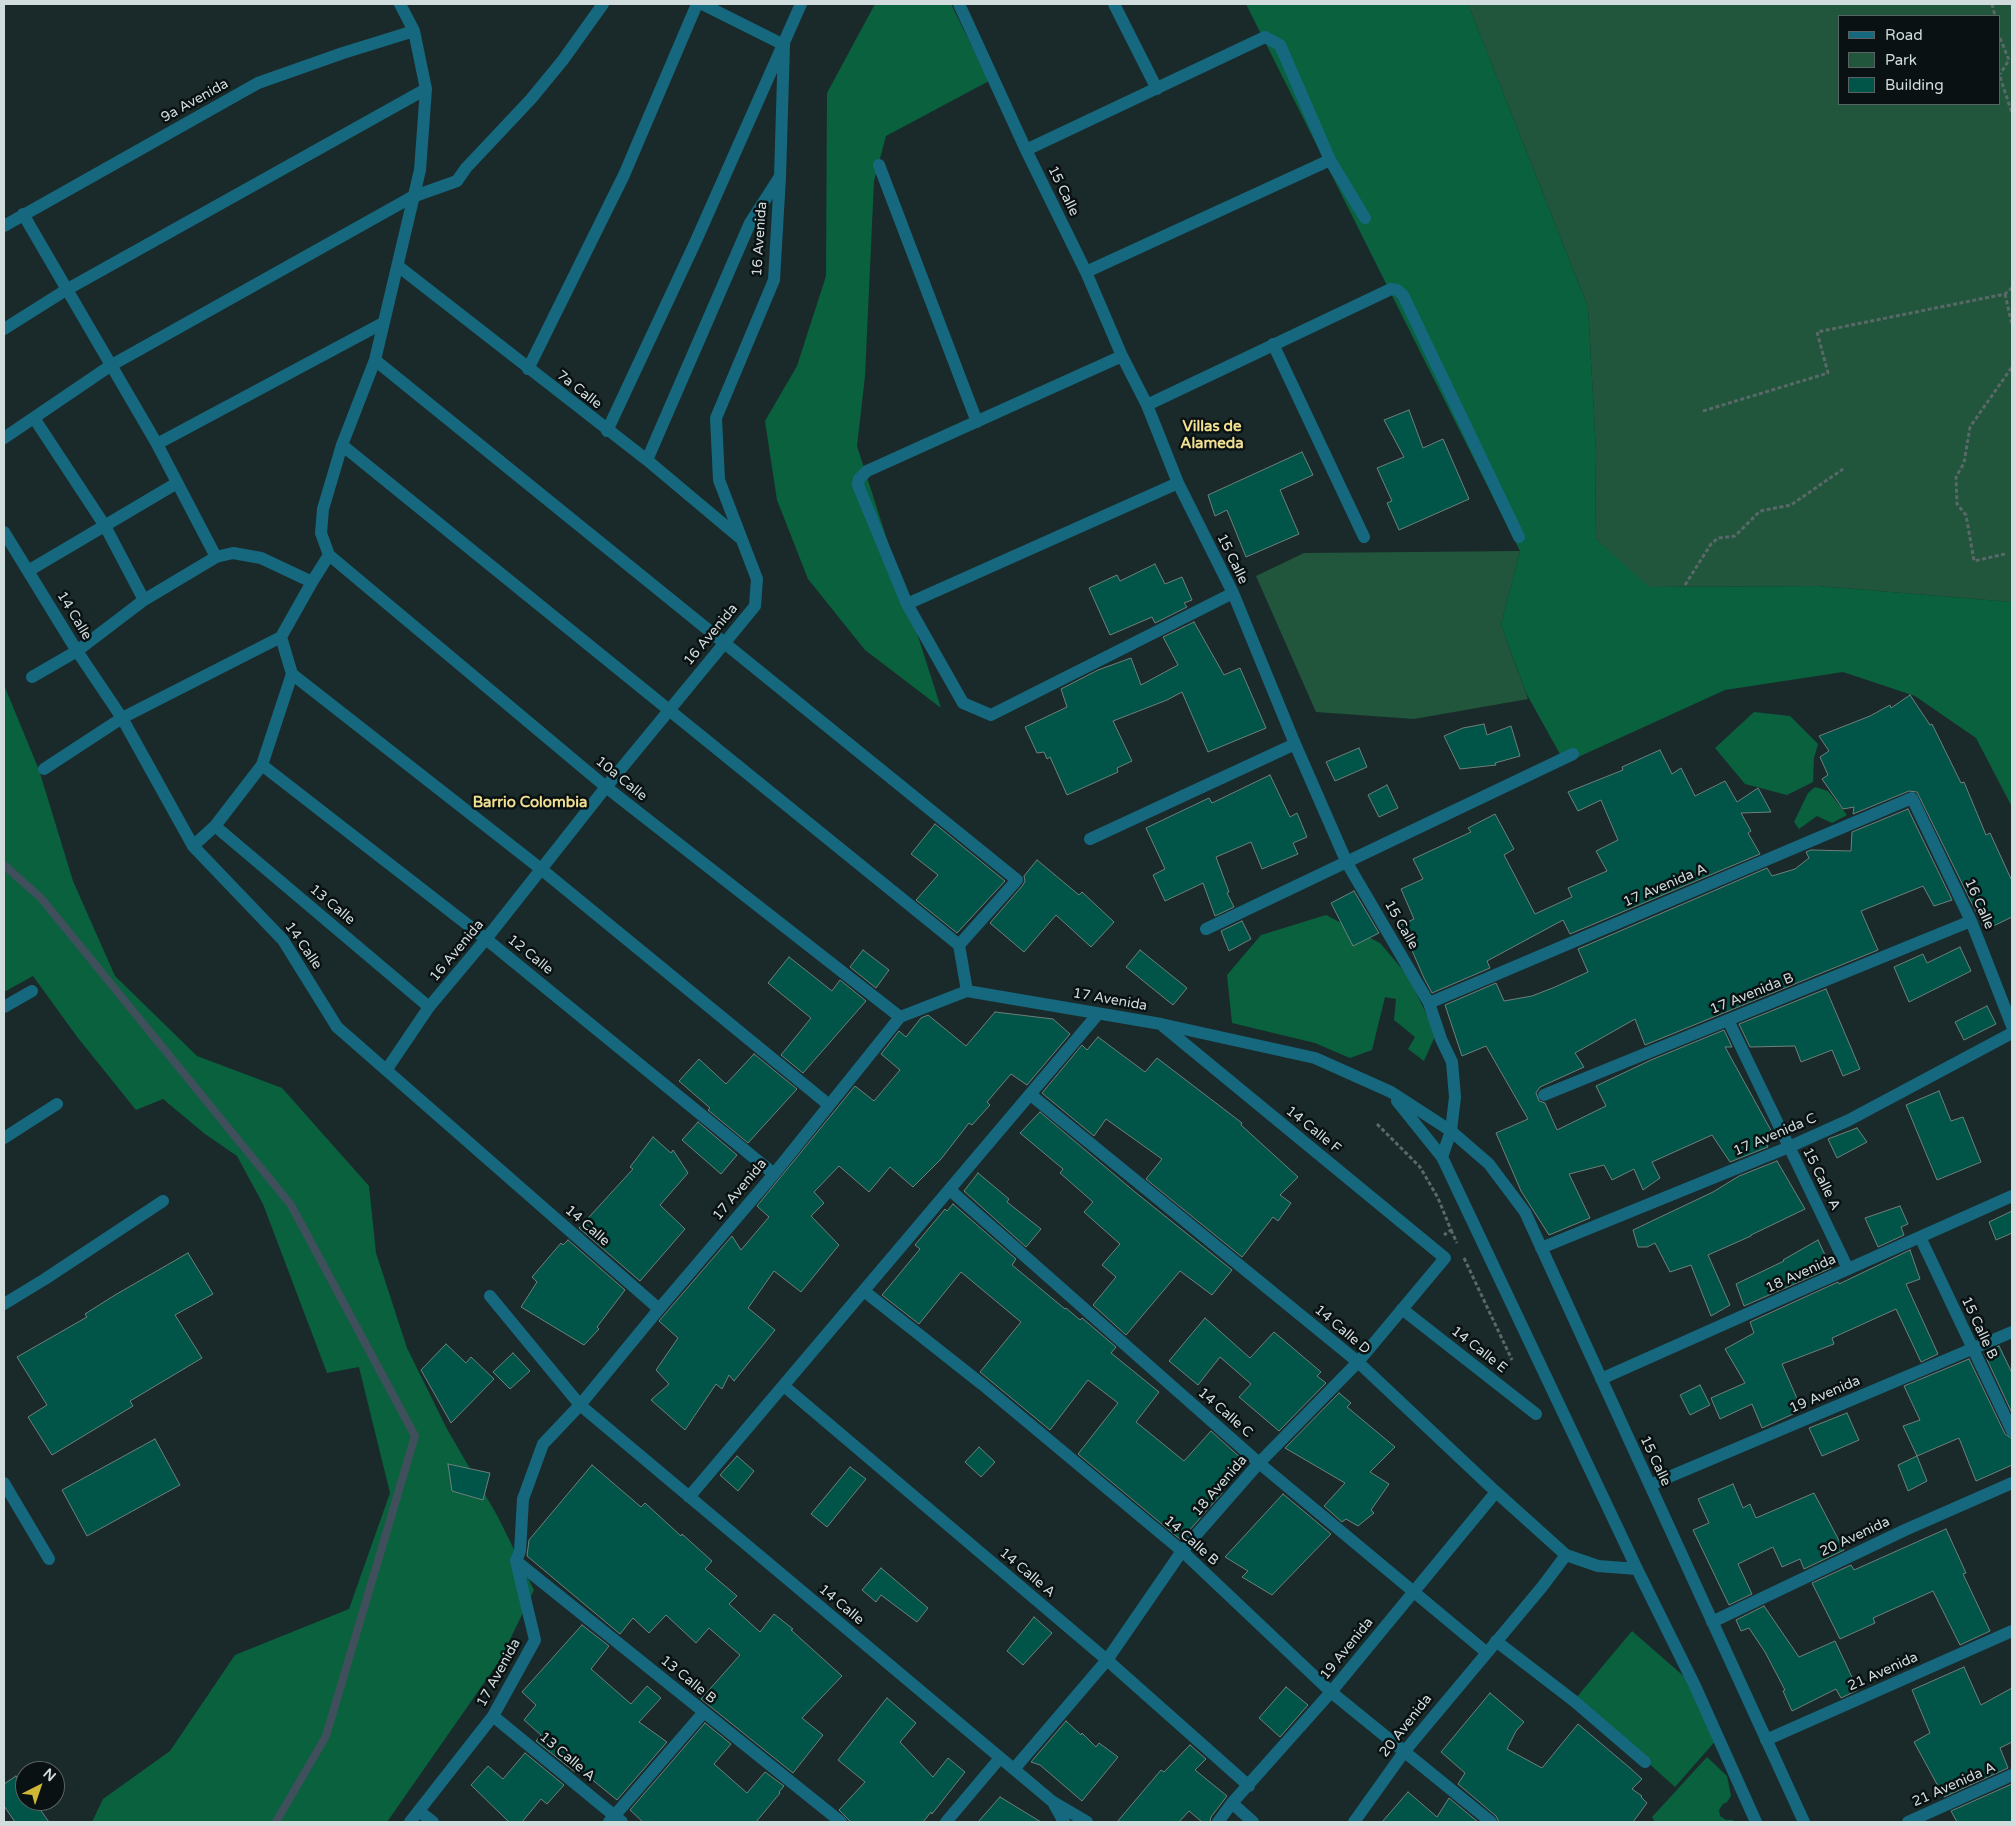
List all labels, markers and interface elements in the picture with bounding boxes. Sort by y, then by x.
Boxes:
legend [1838,15,2001,105]
text: Road [1885,26,1923,44]
text: Park [1885,51,1917,69]
street label: 9a Avenida [158,76,232,126]
text: Building [1885,76,1944,94]
street label: 15 Calle [1044,163,1082,219]
street label: 16 Avenida [749,201,771,277]
street label: 7a Calle [553,367,605,413]
district label: Villas de Alameda [1180,418,1244,453]
street label: 15 Calle [1213,531,1251,587]
street label: 14 Calle [53,589,95,643]
street label: 16 Avenida [680,601,742,669]
street label: 10a Calle [592,753,650,805]
district label: Barrio Colombia [473,794,587,812]
street label: 17 Avenida A [1621,861,1709,911]
street label: 16 Calle [1960,876,1998,932]
street label: 13 Calle [306,881,358,929]
street label: 15 Calle [1380,898,1422,952]
street label: 16 Avenida [426,917,488,985]
street label: 14 Calle [281,919,325,973]
street label: 12 Calle [504,932,556,978]
street label: 17 Avenida B [1708,970,1796,1018]
street label: 17 Avenida [1072,985,1148,1015]
street label: 14 Calle F [1282,1103,1344,1157]
street label: 17 Avenida C [1731,1110,1819,1160]
street label: 15 Calle A [1799,1145,1843,1213]
street label: 17 Avenida [709,1156,771,1224]
street label: 14 Calle [561,1202,613,1250]
street label: 18 Avenida [1763,1251,1839,1297]
street label: 15 Calle B [1957,1294,2001,1362]
street label: 14 Calle D [1311,1302,1373,1358]
street label: 14 Calle E [1448,1323,1510,1377]
street label: 19 Avenida [1787,1373,1863,1417]
street label: 14 Calle C [1194,1385,1256,1441]
street label: 15 Calle [1636,1433,1674,1489]
street label: 18 Avenida [1189,1452,1251,1520]
street label: 14 Calle B [1160,1513,1222,1569]
street label: 20 Avenida [1817,1514,1893,1560]
street label: 14 Calle A [996,1545,1058,1601]
street label: 14 Calle [815,1581,867,1629]
street label: 19 Avenida [1317,1615,1377,1683]
street label: 17 Avenida [473,1636,525,1710]
street label: 21 Avenida [1845,1649,1921,1695]
street label: 13 Calle B [657,1652,719,1708]
street label: 20 Avenida [1376,1691,1436,1761]
street label: 13 Calle A [536,1729,598,1785]
street label: 21 Avenida A [1910,1759,1998,1811]
north arrow [15,1761,65,1811]
text: N [40,1765,59,1785]

